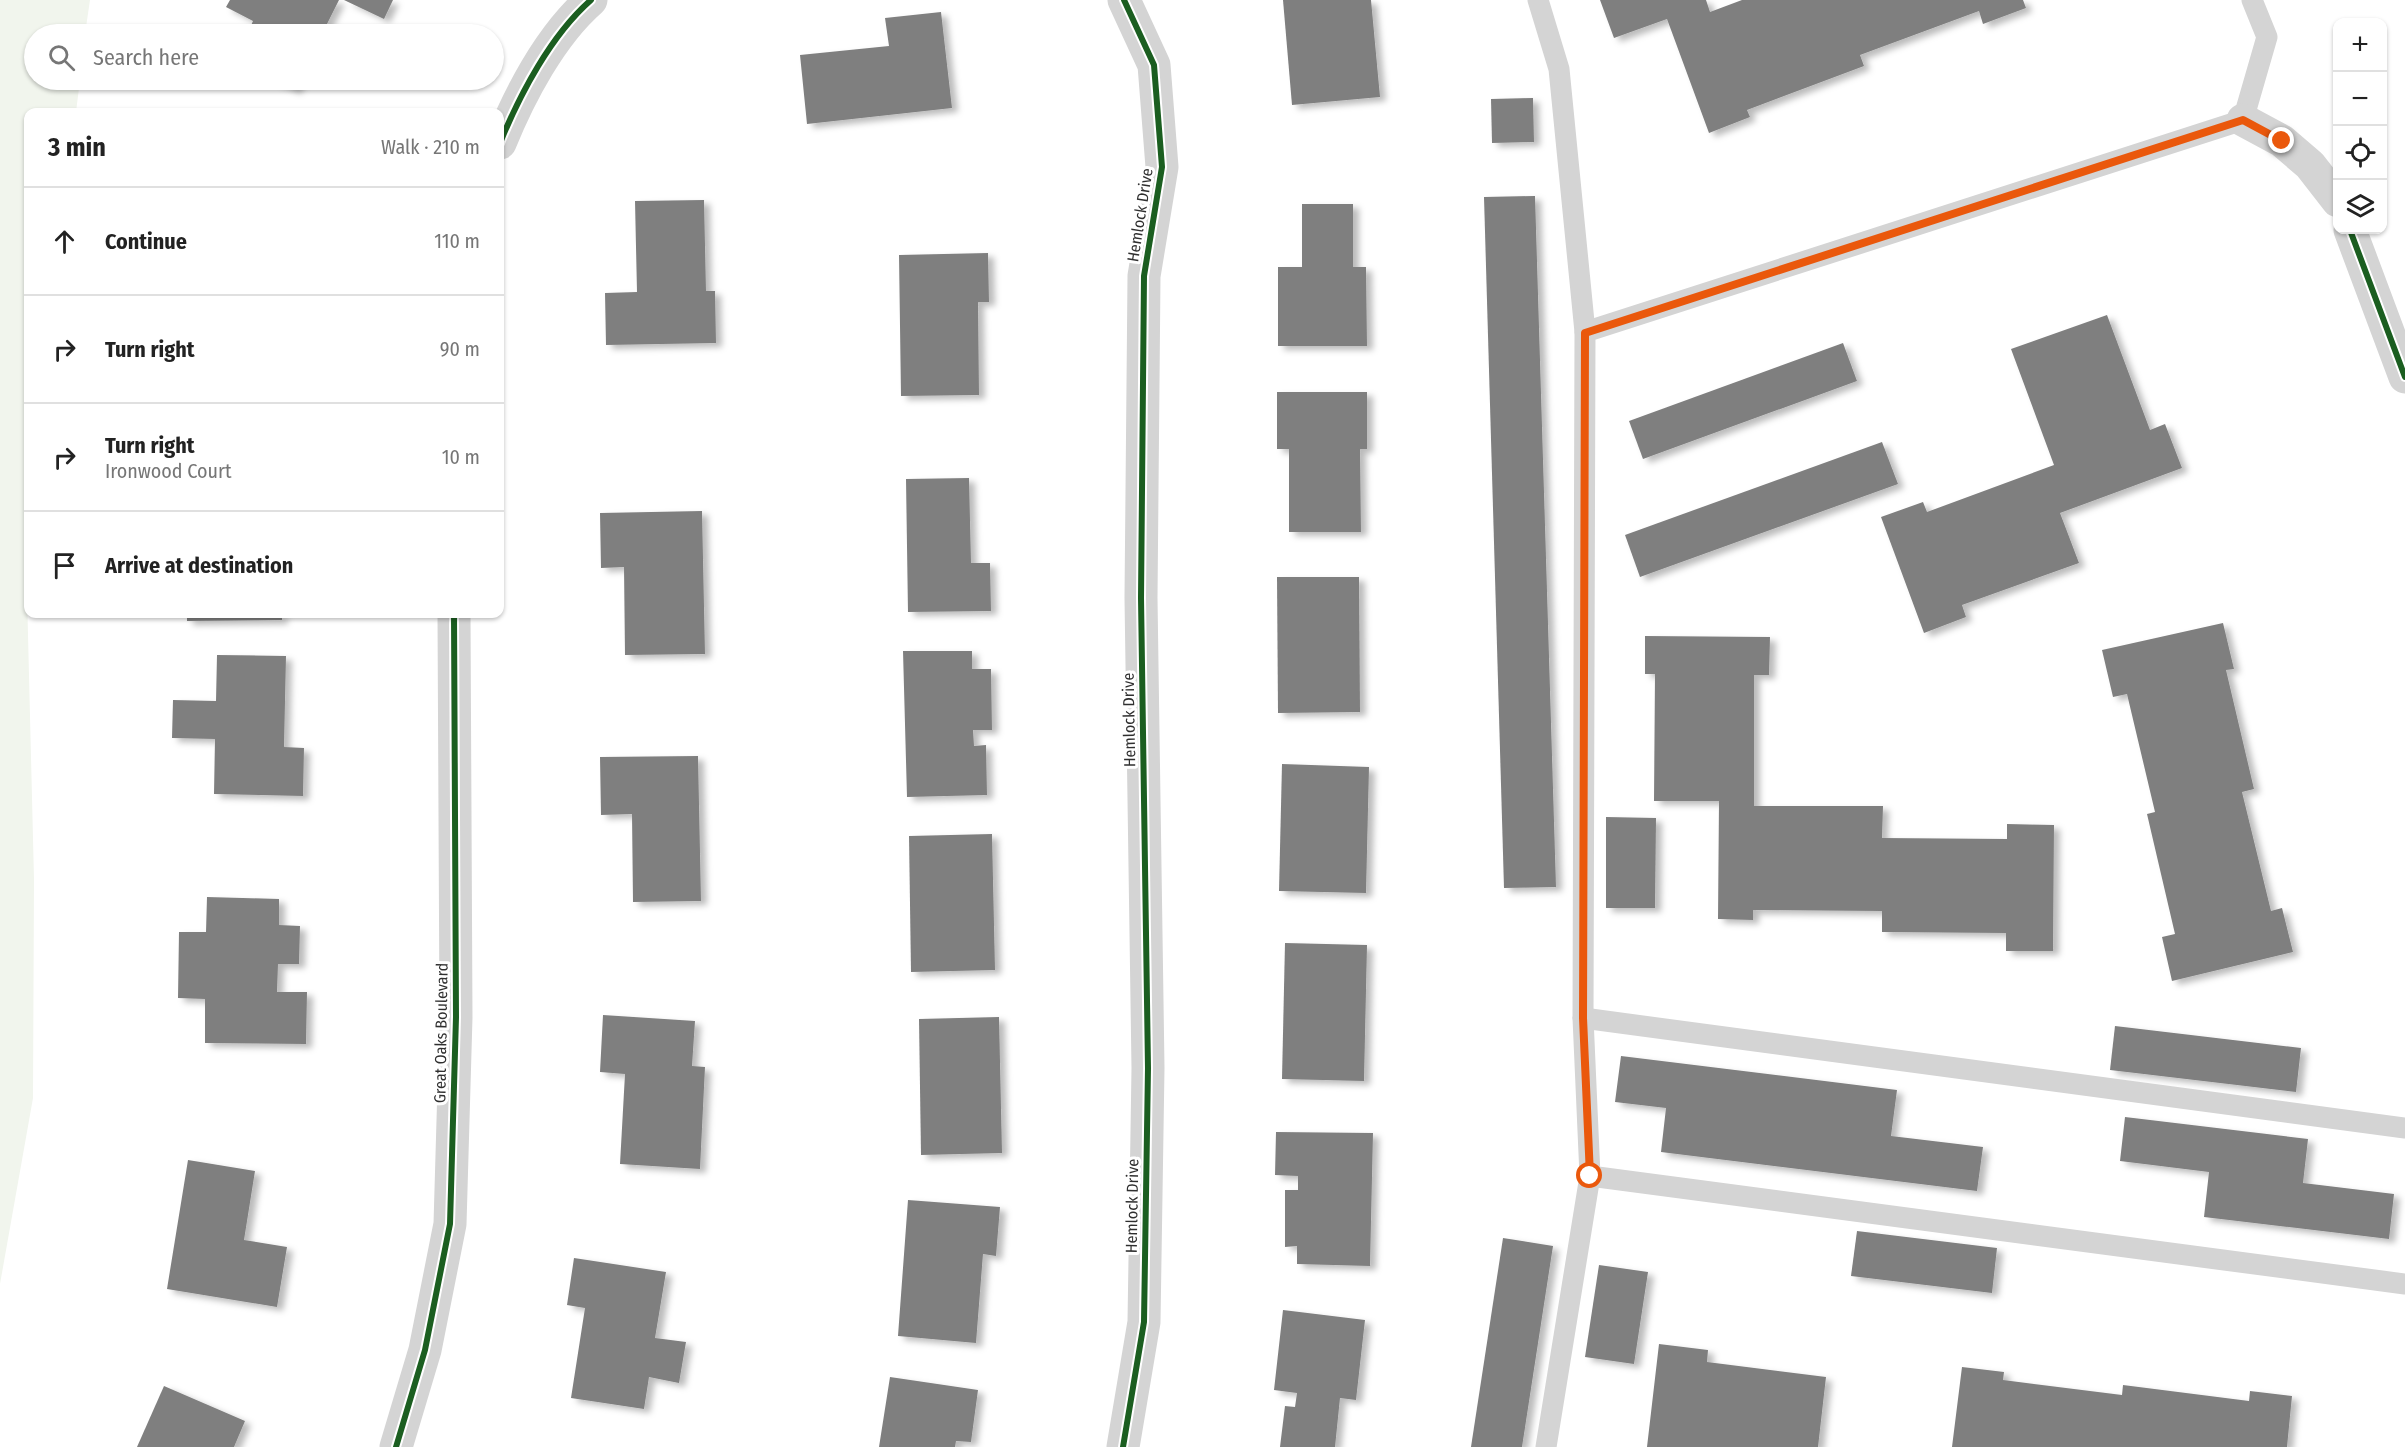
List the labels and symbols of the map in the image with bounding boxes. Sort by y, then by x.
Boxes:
route end [2268,127,2294,153]
street label: Hemlock Drive [1123,167,1157,263]
street label: Hemlock Drive [1119,673,1139,767]
street label: Great Oaks Boulevard [430,963,452,1103]
street label: Hemlock Drive [1122,1159,1142,1253]
route start [1576,1162,1602,1188]

